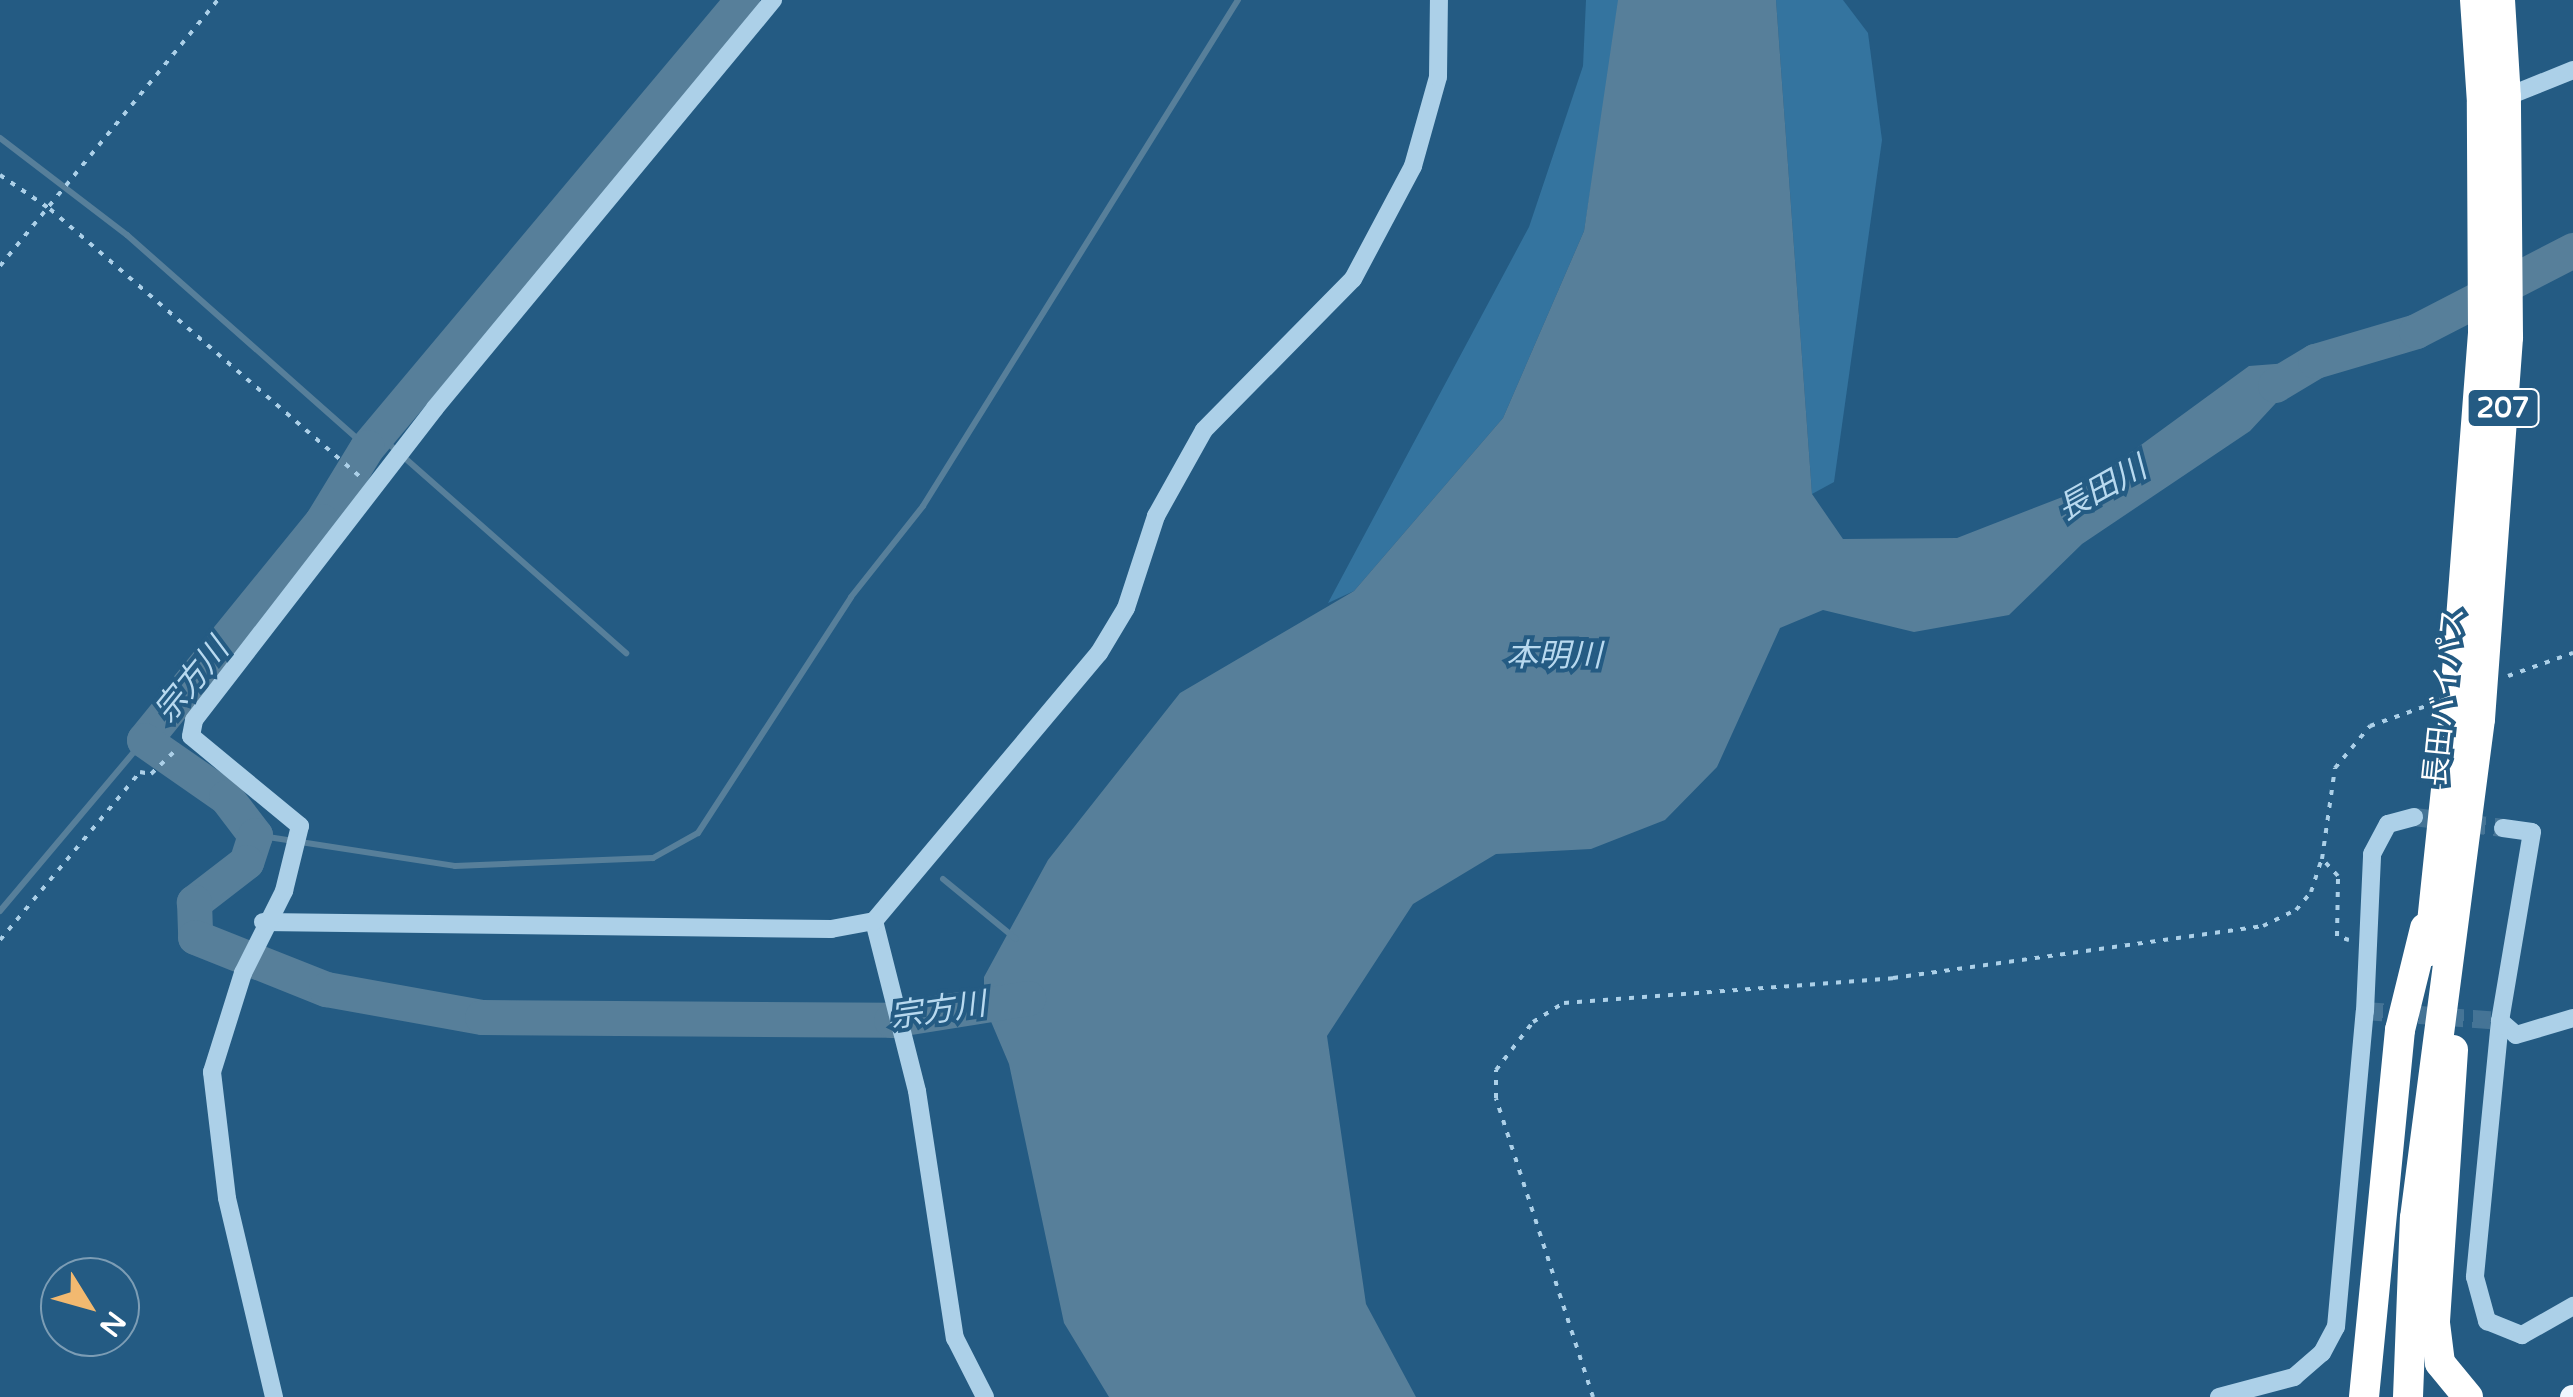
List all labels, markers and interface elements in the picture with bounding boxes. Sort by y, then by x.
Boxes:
road number: 207 [2466,385,2540,431]
water label: 長田川 [2051,449,2153,529]
street label: 長田バイパス [2418,606,2472,788]
water label: 宗方川 [147,632,237,730]
water label: 本明川 [1506,637,1602,675]
water label: 宗方川 [888,985,988,1037]
north arrow [40,1257,140,1357]
text: N [92,1305,133,1343]

